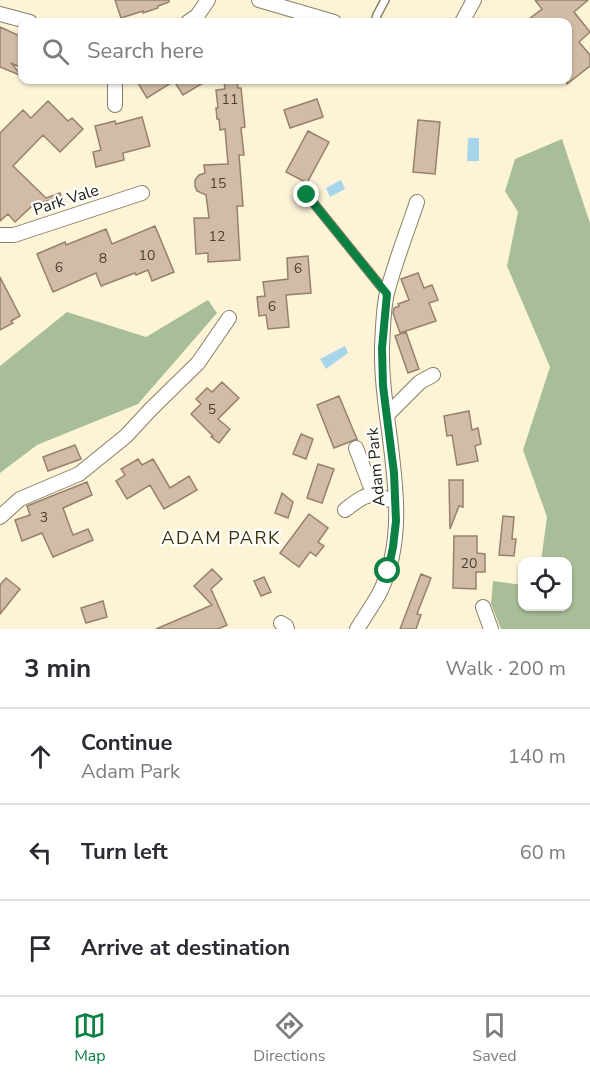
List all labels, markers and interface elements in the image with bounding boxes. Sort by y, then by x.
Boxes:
search box [18,18,572,84]
icon: search [39,35,72,68]
text: Search here [87,36,204,66]
house number: 11 [222,90,238,109]
house number: 15 [210,174,226,193]
street label: Park Vale [30,179,102,221]
route end [293,181,319,207]
house number: 12 [209,227,225,246]
house number: 10 [139,246,155,265]
house number: 8 [99,249,107,268]
house number: 6 [55,258,63,277]
house number: 6 [294,259,302,278]
house number: 6 [268,297,276,316]
house number: 5 [208,400,216,419]
street label: Adam Park [362,426,390,507]
house number: 3 [40,508,48,527]
district label: ADAM PARK [161,526,281,550]
house number: 20 [461,554,477,573]
route start [374,557,400,583]
map controls [518,557,572,611]
button: locate [518,557,572,611]
text: 3 min [24,651,91,686]
text: Walk · 200 m [446,655,566,682]
text: Continue [81,728,172,758]
icon: ahead [24,740,57,773]
text: 140 m [508,743,566,770]
text: Adam Park [81,758,180,785]
icon: left [24,836,57,869]
text: Turn left [81,837,168,867]
text: 60 m [520,839,566,866]
icon: arrive [24,932,57,965]
text: Arrive at destination [81,933,290,963]
tab: Map [73,1009,106,1067]
tab: Directions [253,1009,325,1067]
tab: Saved [472,1009,517,1067]

